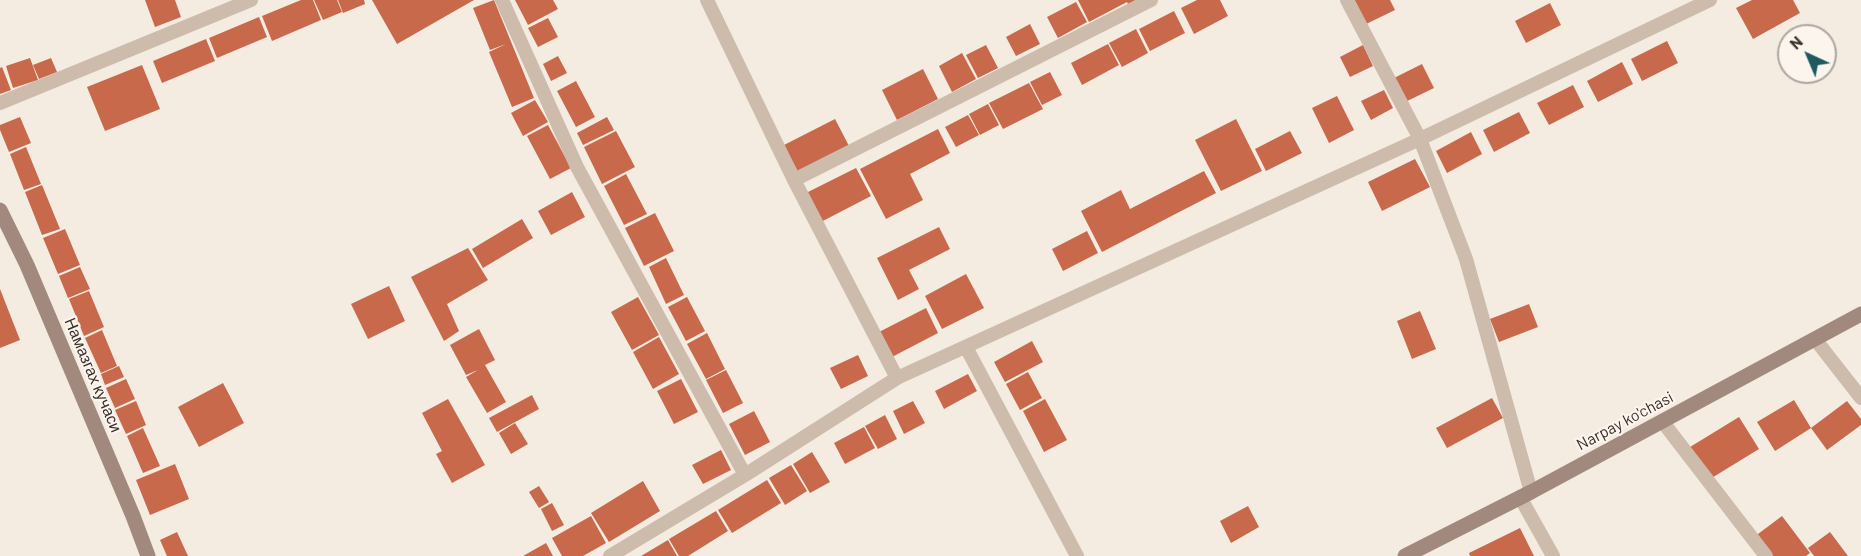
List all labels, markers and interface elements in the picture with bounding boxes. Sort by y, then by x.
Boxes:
north arrow [1777,24,1837,84]
text: N [1785,32,1806,53]
street label: Намазгах кучаси [60,315,126,435]
street label: Narpay ko'chasi [1573,387,1677,455]

